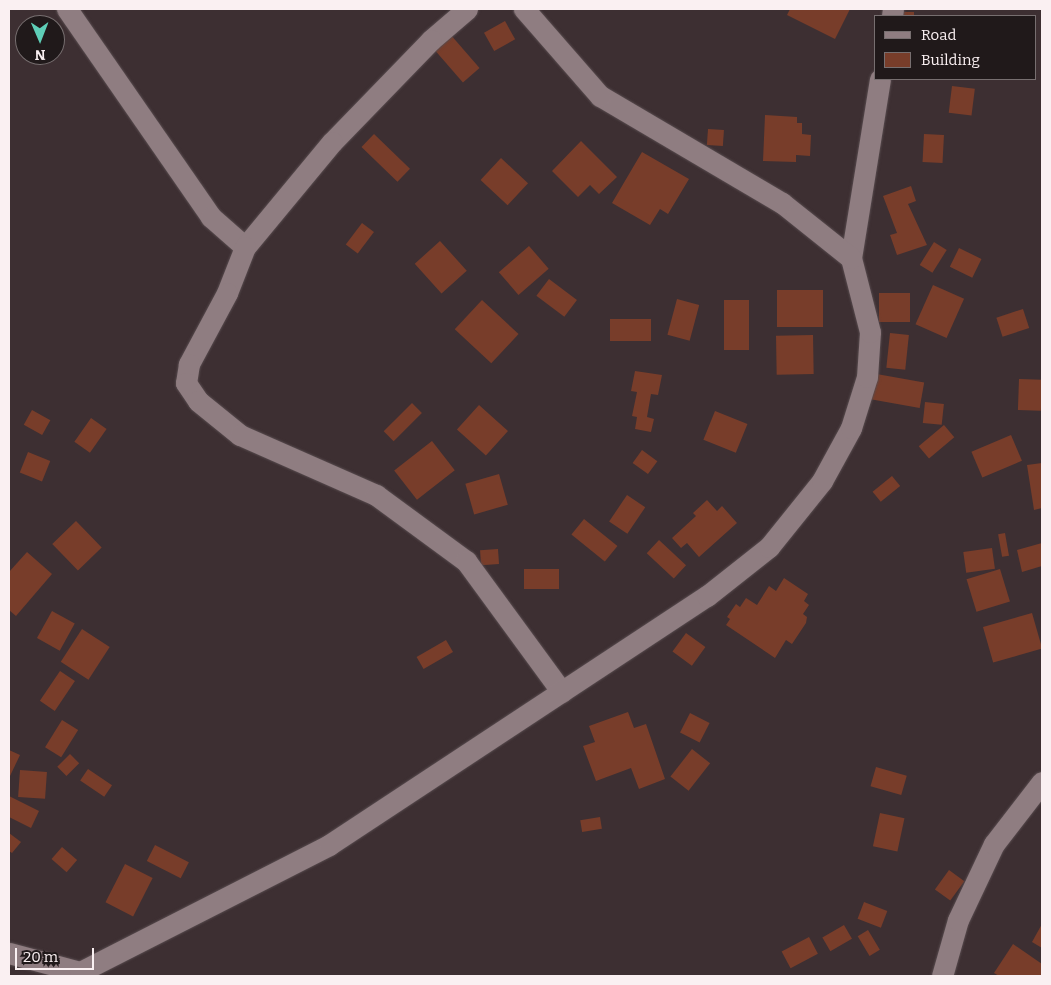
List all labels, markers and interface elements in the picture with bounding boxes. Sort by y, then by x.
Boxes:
north arrow [15,15,65,65]
legend [874,15,1036,80]
text: Road [921,26,956,44]
text: N [35,46,46,63]
text: Building [921,51,980,69]
scale bar [18,938,96,970]
text: 20 m [23,948,58,966]

